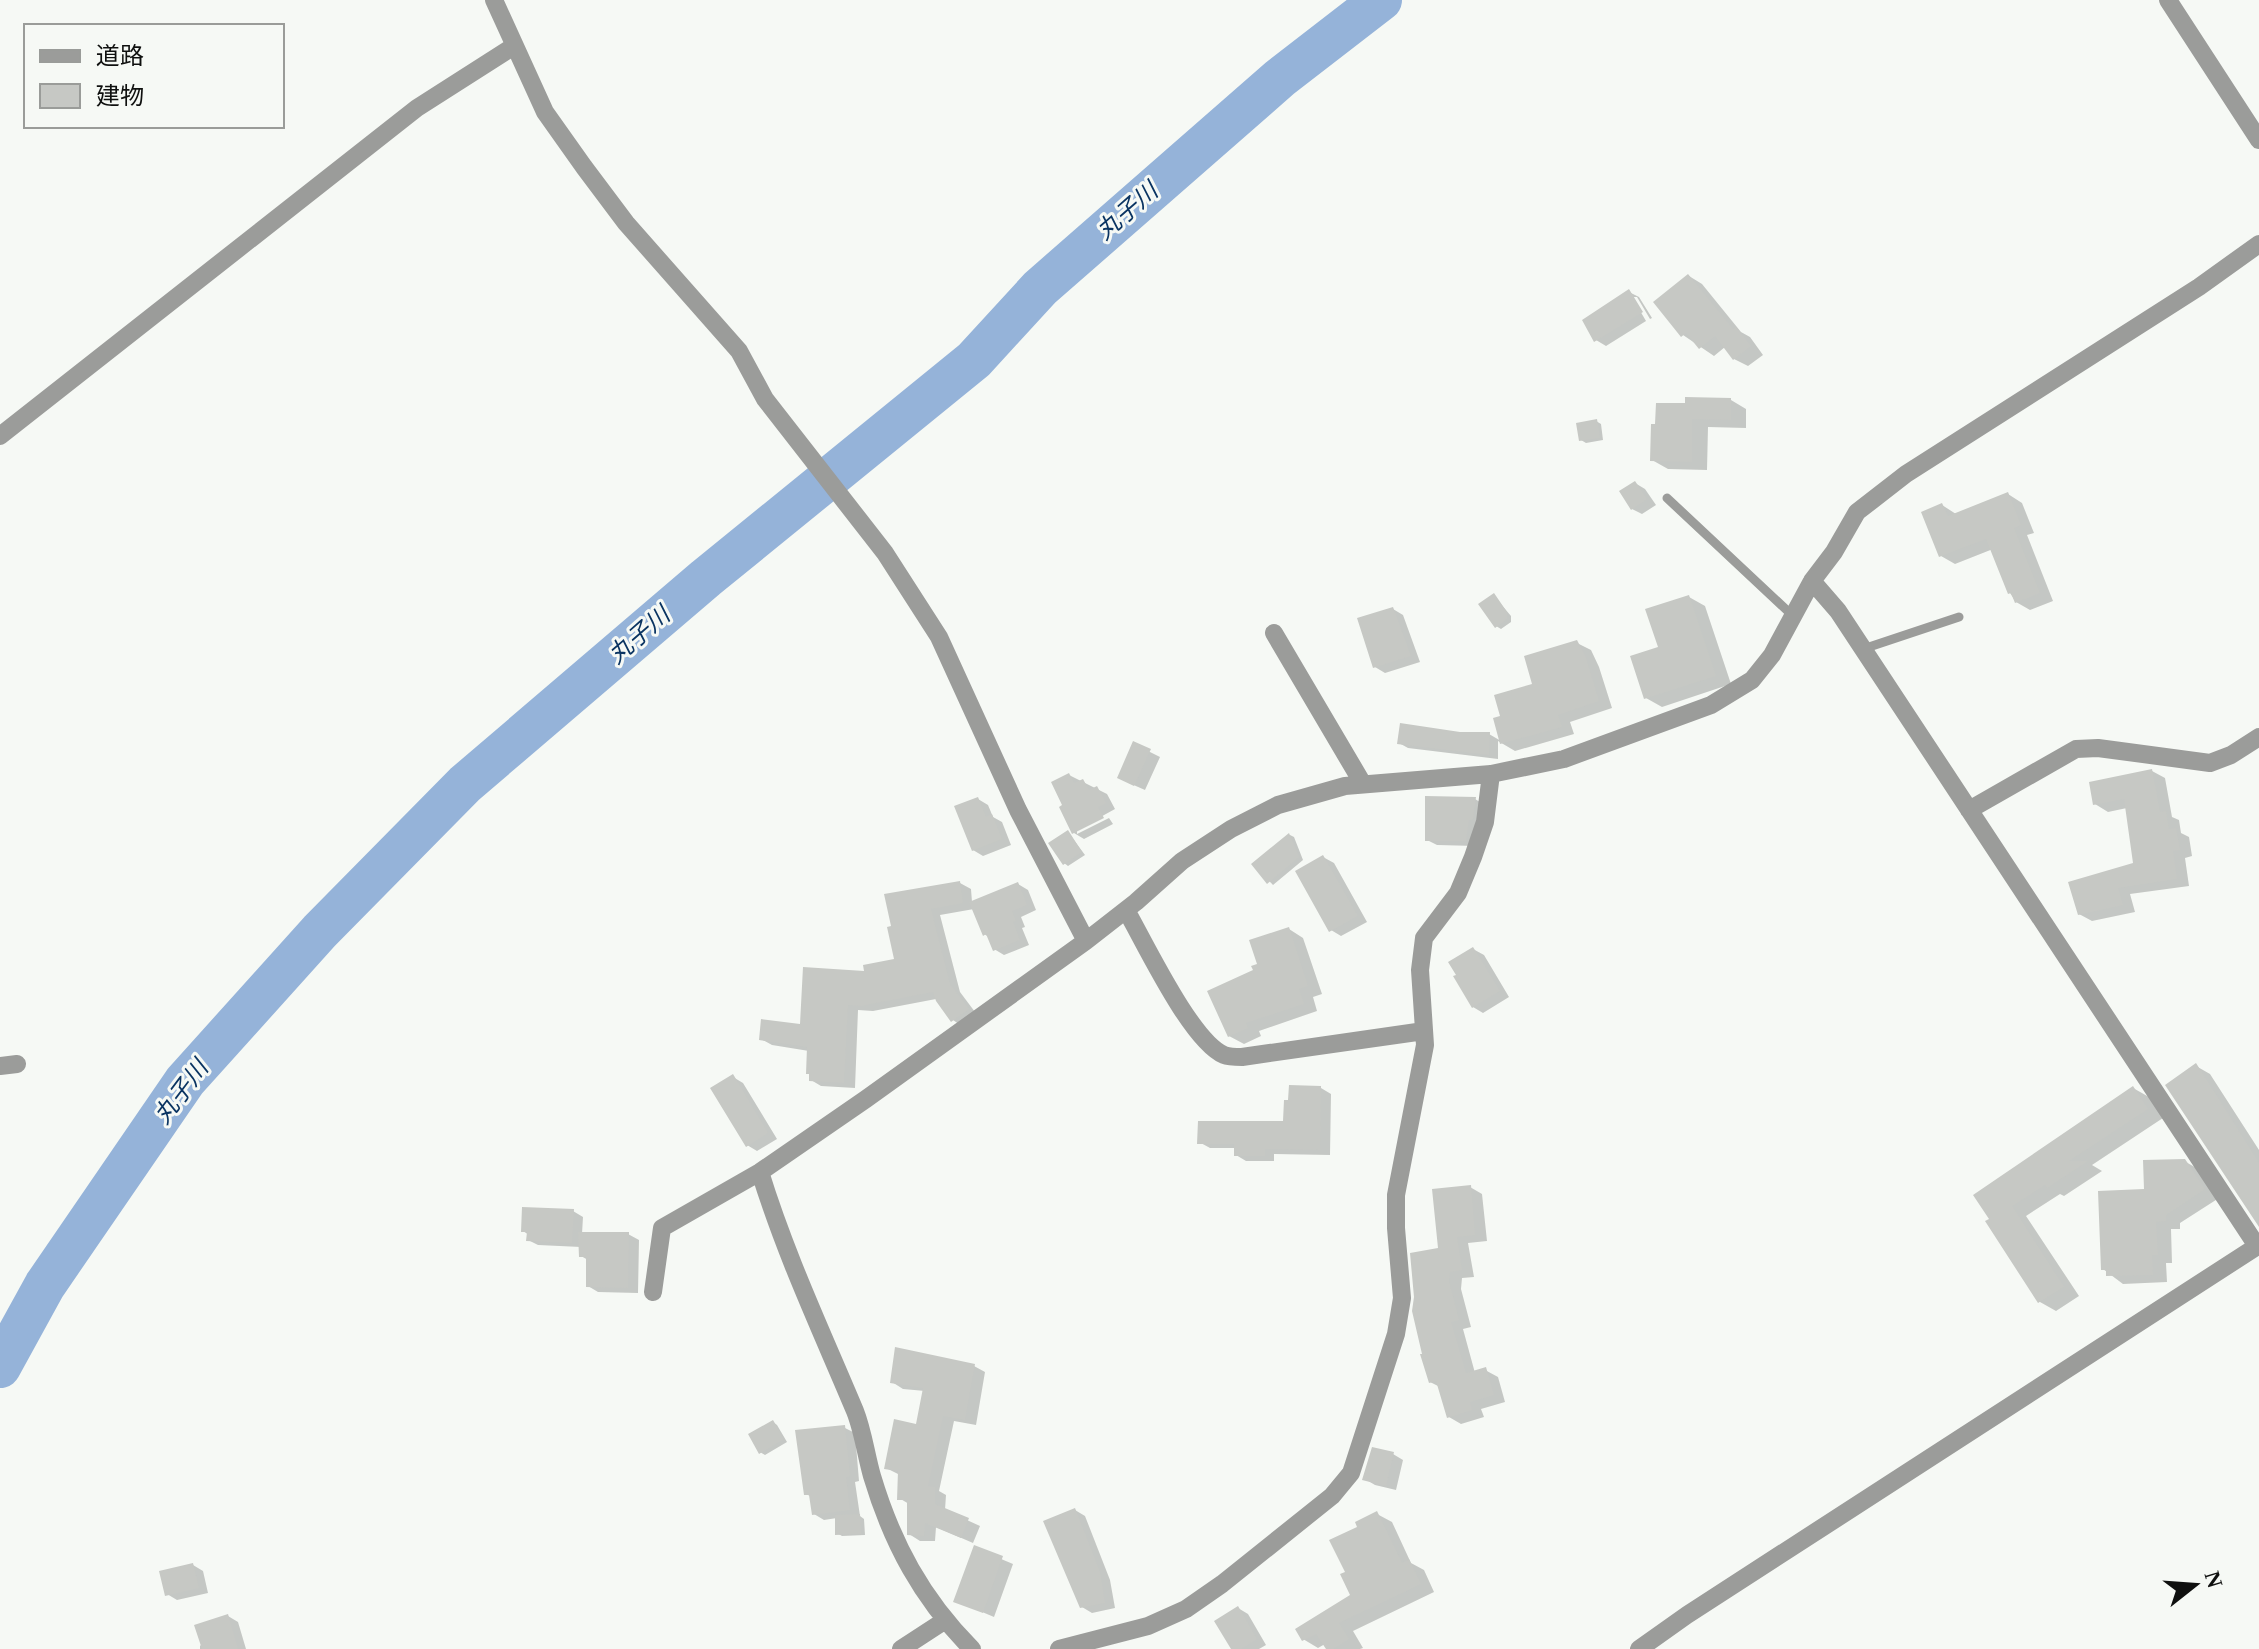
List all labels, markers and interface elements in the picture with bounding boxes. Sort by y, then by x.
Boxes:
legend [24,24,284,128]
text: 道路 [96,43,144,69]
text: 建物 [96,83,144,109]
water label: 丸子川 [1091,176,1165,244]
water label: 丸子川 [603,600,677,668]
water label: 丸子川 [149,1053,215,1129]
north arrow [2155,1545,2235,1625]
text: N [2199,1568,2228,1591]

